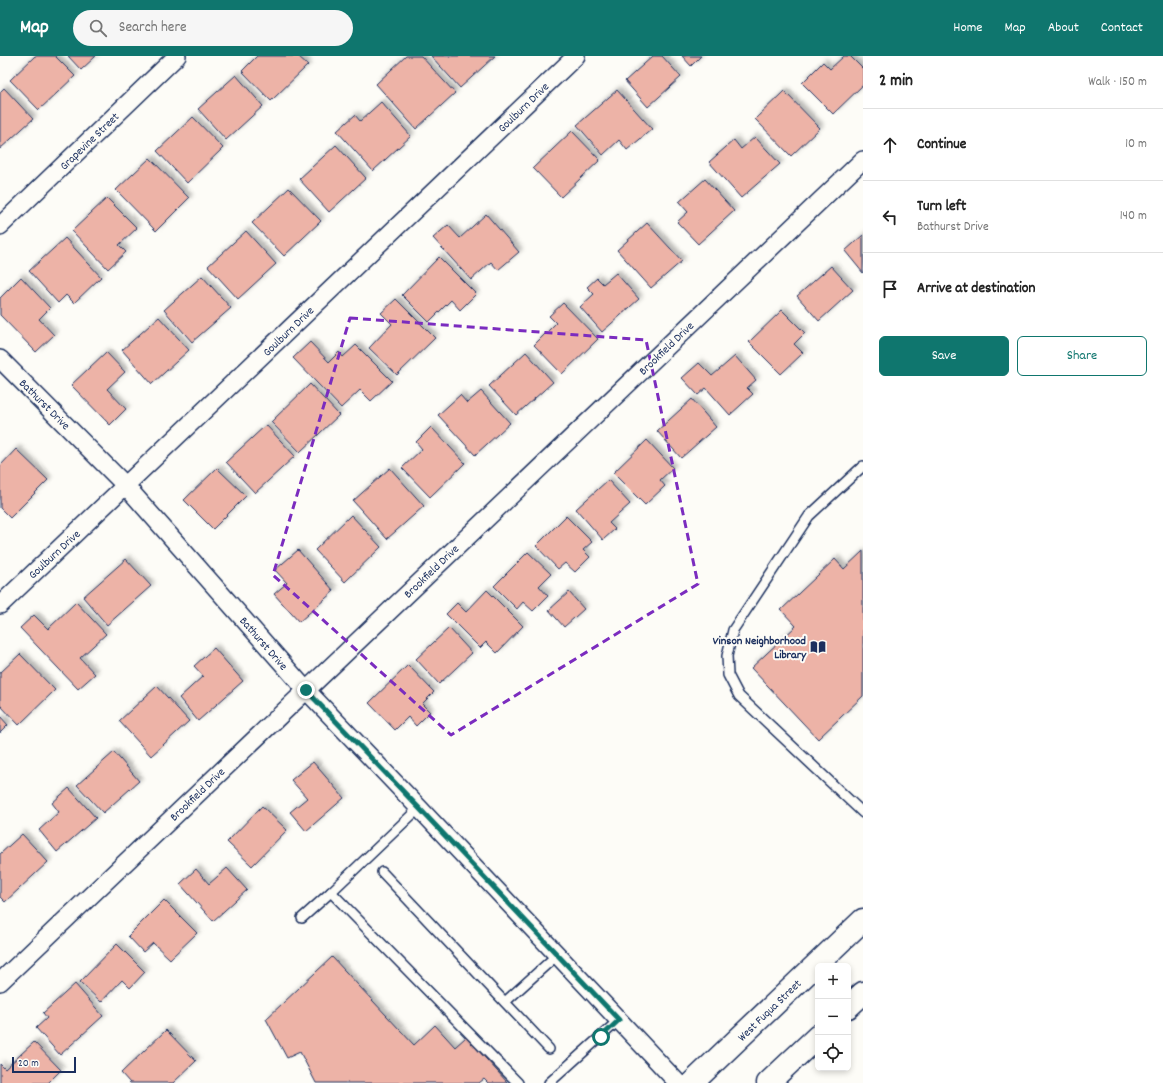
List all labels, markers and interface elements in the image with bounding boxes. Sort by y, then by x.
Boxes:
search box [73,10,353,46]
text: Map [20,15,49,42]
icon: search [87,17,109,39]
text: Search here [119,17,187,39]
text: Home [953,18,982,38]
text: Map [1004,18,1026,38]
text: About [1048,18,1079,38]
text: Contact [1101,18,1143,38]
text: 2 min [879,70,913,94]
text: Walk · 150 m [1088,73,1147,92]
street label: Goulburn Drive [495,79,554,137]
street label: Grapevine Street [56,109,124,175]
icon: ahead [879,134,901,156]
text: Continue [917,134,966,156]
text: 10 m [1125,135,1147,154]
text: Turn left [917,196,966,218]
icon: left [879,206,901,228]
text: 140 m [1120,207,1147,226]
text: Bathurst Drive [917,218,989,237]
icon: arrive [879,278,901,300]
text: Arrive at destination [917,278,1035,300]
street label: Goulburn Drive [260,303,319,361]
street label: Brookfield Drive [636,318,698,380]
button: Save [879,336,1009,376]
button: Share [1017,336,1147,376]
street label: Bathurst Drive [15,376,73,434]
street label: Goulburn Drive [25,526,85,584]
street label: Brookfield Drive [401,541,463,603]
street label: Bathurst Drive [235,613,291,675]
place label: Vinson Neighborhood Library [713,633,807,664]
library icon: Vinson Neighborhood Library [809,638,827,656]
route end [297,681,315,699]
street label: Brookfield Drive [167,764,229,826]
map controls [815,963,851,1071]
button: + [815,963,851,999]
street label: West Fuqua Street [734,976,806,1046]
button: − [815,999,851,1035]
route start [592,1028,610,1046]
button: locate [815,1035,851,1071]
scale bar [12,1055,76,1074]
text: 20 m [18,1056,39,1072]

